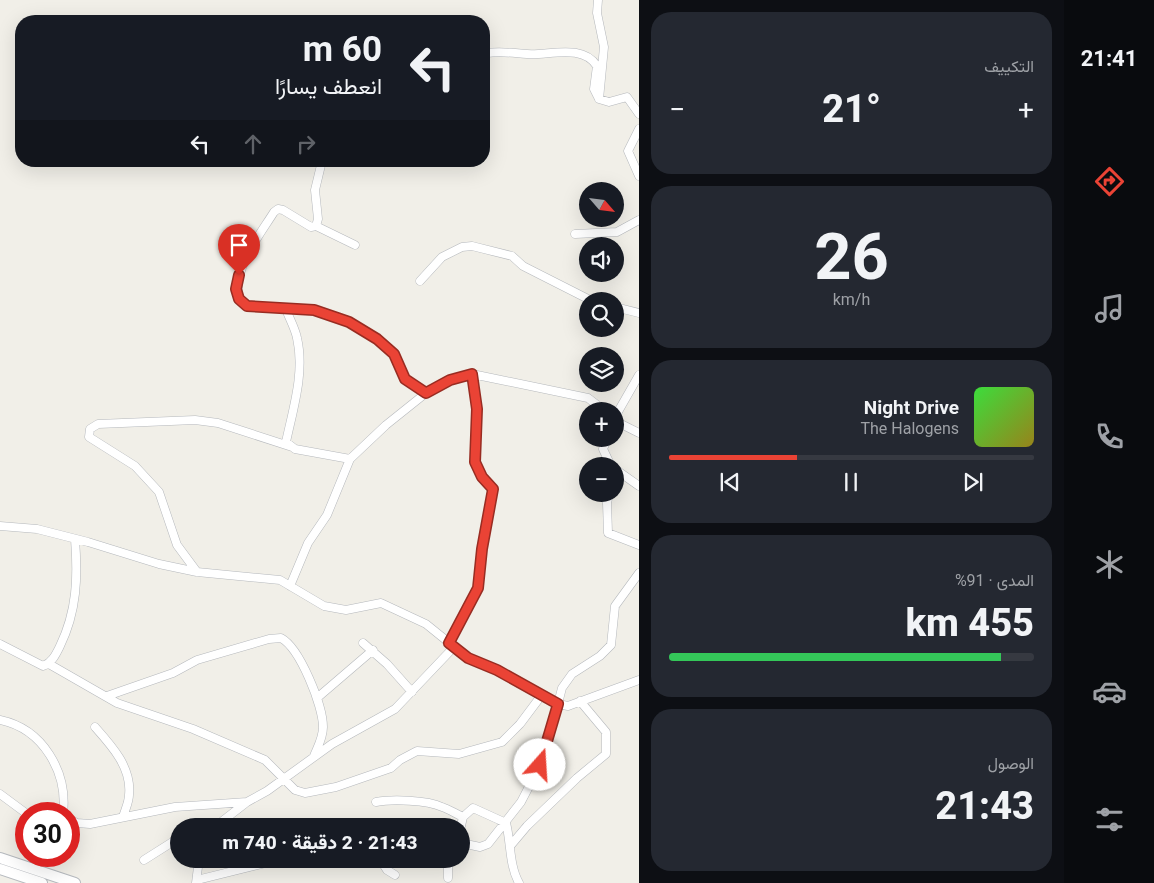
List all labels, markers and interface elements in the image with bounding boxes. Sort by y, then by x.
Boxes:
text: 60 m [303,29,382,70]
icon: left [400,35,465,100]
text: 21:41 [1081,46,1137,71]
text: التكييف [984,57,1034,76]
text: انعطف يسارًا [275,74,382,99]
text: 21° [822,87,881,131]
text: − [669,93,685,126]
text: + [1018,93,1034,126]
icon: left [186,130,214,158]
icon: ahead [239,130,267,158]
icon: right [292,130,320,158]
icon: directions [1092,164,1127,199]
north arrow [579,182,624,228]
map controls [579,182,624,502]
text: 26 [814,219,889,295]
pin [218,224,260,275]
icon: arrive [225,231,253,259]
button: sound [579,237,624,282]
text: km/h [833,290,870,309]
icon: music [1092,291,1127,326]
button: search [579,292,624,337]
button: layers [579,347,624,392]
text: Night Drive [864,396,959,419]
button: + [579,402,624,447]
text: The Halogens [860,419,959,438]
icon: phone [1092,419,1127,454]
button: − [579,457,624,502]
icon: previous [716,468,744,496]
icon: pause [837,468,865,496]
icon: next [959,468,987,496]
icon: climate [1092,547,1127,582]
text: المدى · 91% [955,571,1034,590]
text: 455 km [905,601,1034,645]
icon: car [1092,674,1127,709]
position arrow [513,738,565,790]
text: الوصول [988,754,1034,773]
text: 21:43 [935,784,1034,828]
speed limit sign: 30 [15,802,80,867]
icon: filters [1092,802,1127,837]
text: 21:43 · 2 دقيقة · 740 m [223,831,417,854]

